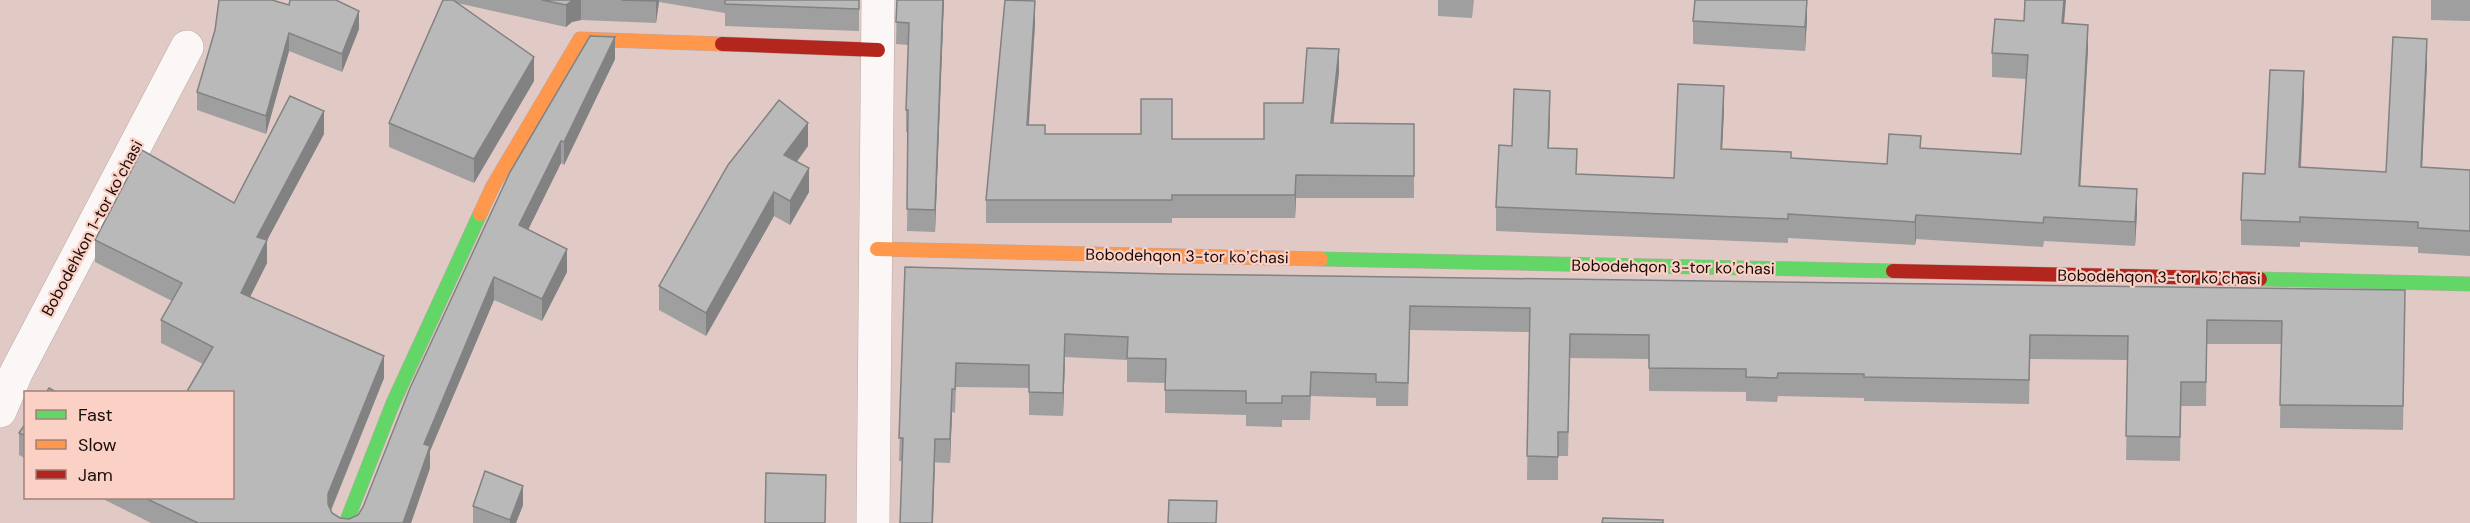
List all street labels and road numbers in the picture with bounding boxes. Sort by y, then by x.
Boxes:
street label: Bobodehkon 1-tor koʼchasi [37,136,147,320]
street label: Bobodehqon 3-tor koʼchasi [1085,244,1289,268]
street label: Bobodehqon 3-tor koʼchasi [1571,255,1775,279]
street label: Bobodehqon 3-tor koʼchasi [2057,265,2261,289]

